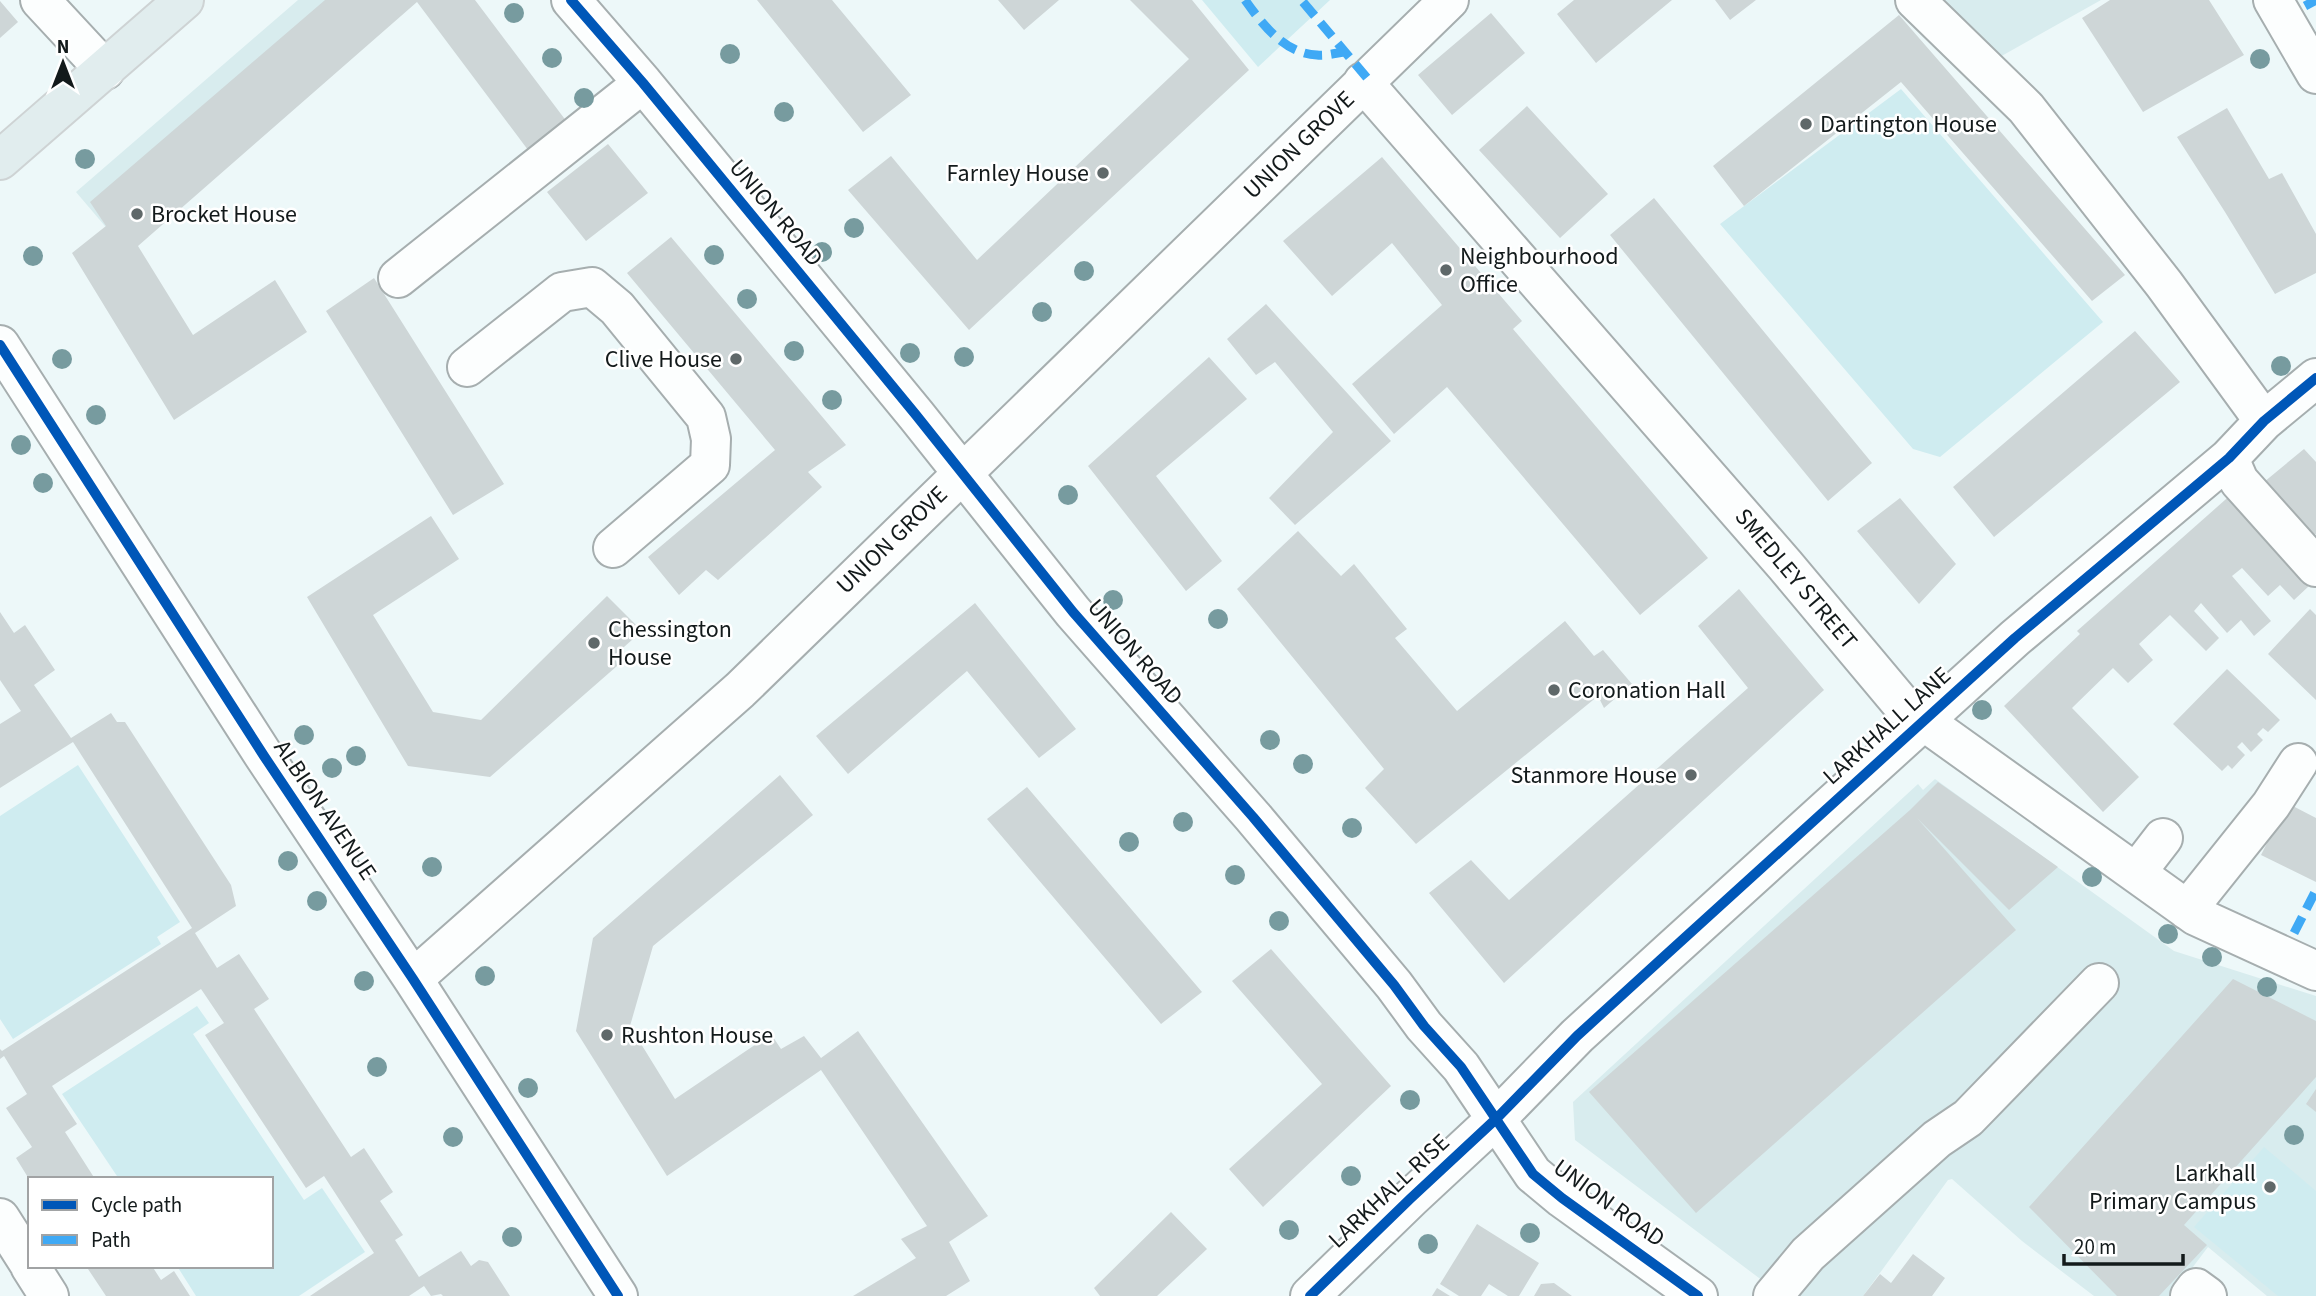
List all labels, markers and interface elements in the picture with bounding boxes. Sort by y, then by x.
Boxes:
north arrow [28,28,98,98]
text: N [57,34,69,61]
street label: UNION GROVE [1235,83,1363,207]
place label: Dartington House [1820,107,1997,142]
marker: Dartington House [1798,116,1814,132]
street label: UNION ROAD [721,152,831,274]
place label: Farnley House [947,156,1089,191]
marker: Farnley House [1095,165,1111,181]
place label: Brocket House [151,197,297,232]
marker: Brocket House [129,206,145,222]
place label: Neighbourhood Office [1460,239,1619,302]
marker: Neighbourhood Office [1438,262,1454,278]
place label: Clive House [605,342,722,377]
marker: Clive House [728,351,744,367]
street label: UNION GROVE [828,478,956,602]
street label: SMEDLEY STREET [1726,501,1866,657]
street label: UNION ROAD [1079,591,1191,713]
place label: Chessington House [608,612,732,675]
marker: Chessington House [586,635,602,651]
street label: LARKHALL LANE [1815,659,1959,793]
place label: Coronation Hall [1568,673,1726,708]
marker: Coronation Hall [1546,682,1562,698]
street label: ALBION AVENUE [265,733,385,887]
place label: Stanmore House [1511,758,1677,793]
marker: Stanmore House [1683,767,1699,783]
place label: Rushton House [621,1018,773,1053]
marker: Rushton House [599,1027,615,1043]
street label: LARKHALL RISE [1321,1125,1457,1257]
street label: UNION ROAD [1546,1150,1672,1256]
place label: Larkhall Primary Campus [2089,1156,2256,1219]
legend [28,1177,273,1268]
marker: Larkhall Primary Campus [2262,1179,2278,1195]
text: Cycle path [91,1190,182,1220]
scale bar [2064,1222,2183,1266]
text: Path [91,1225,131,1255]
text: 20 m [2074,1232,2116,1262]

